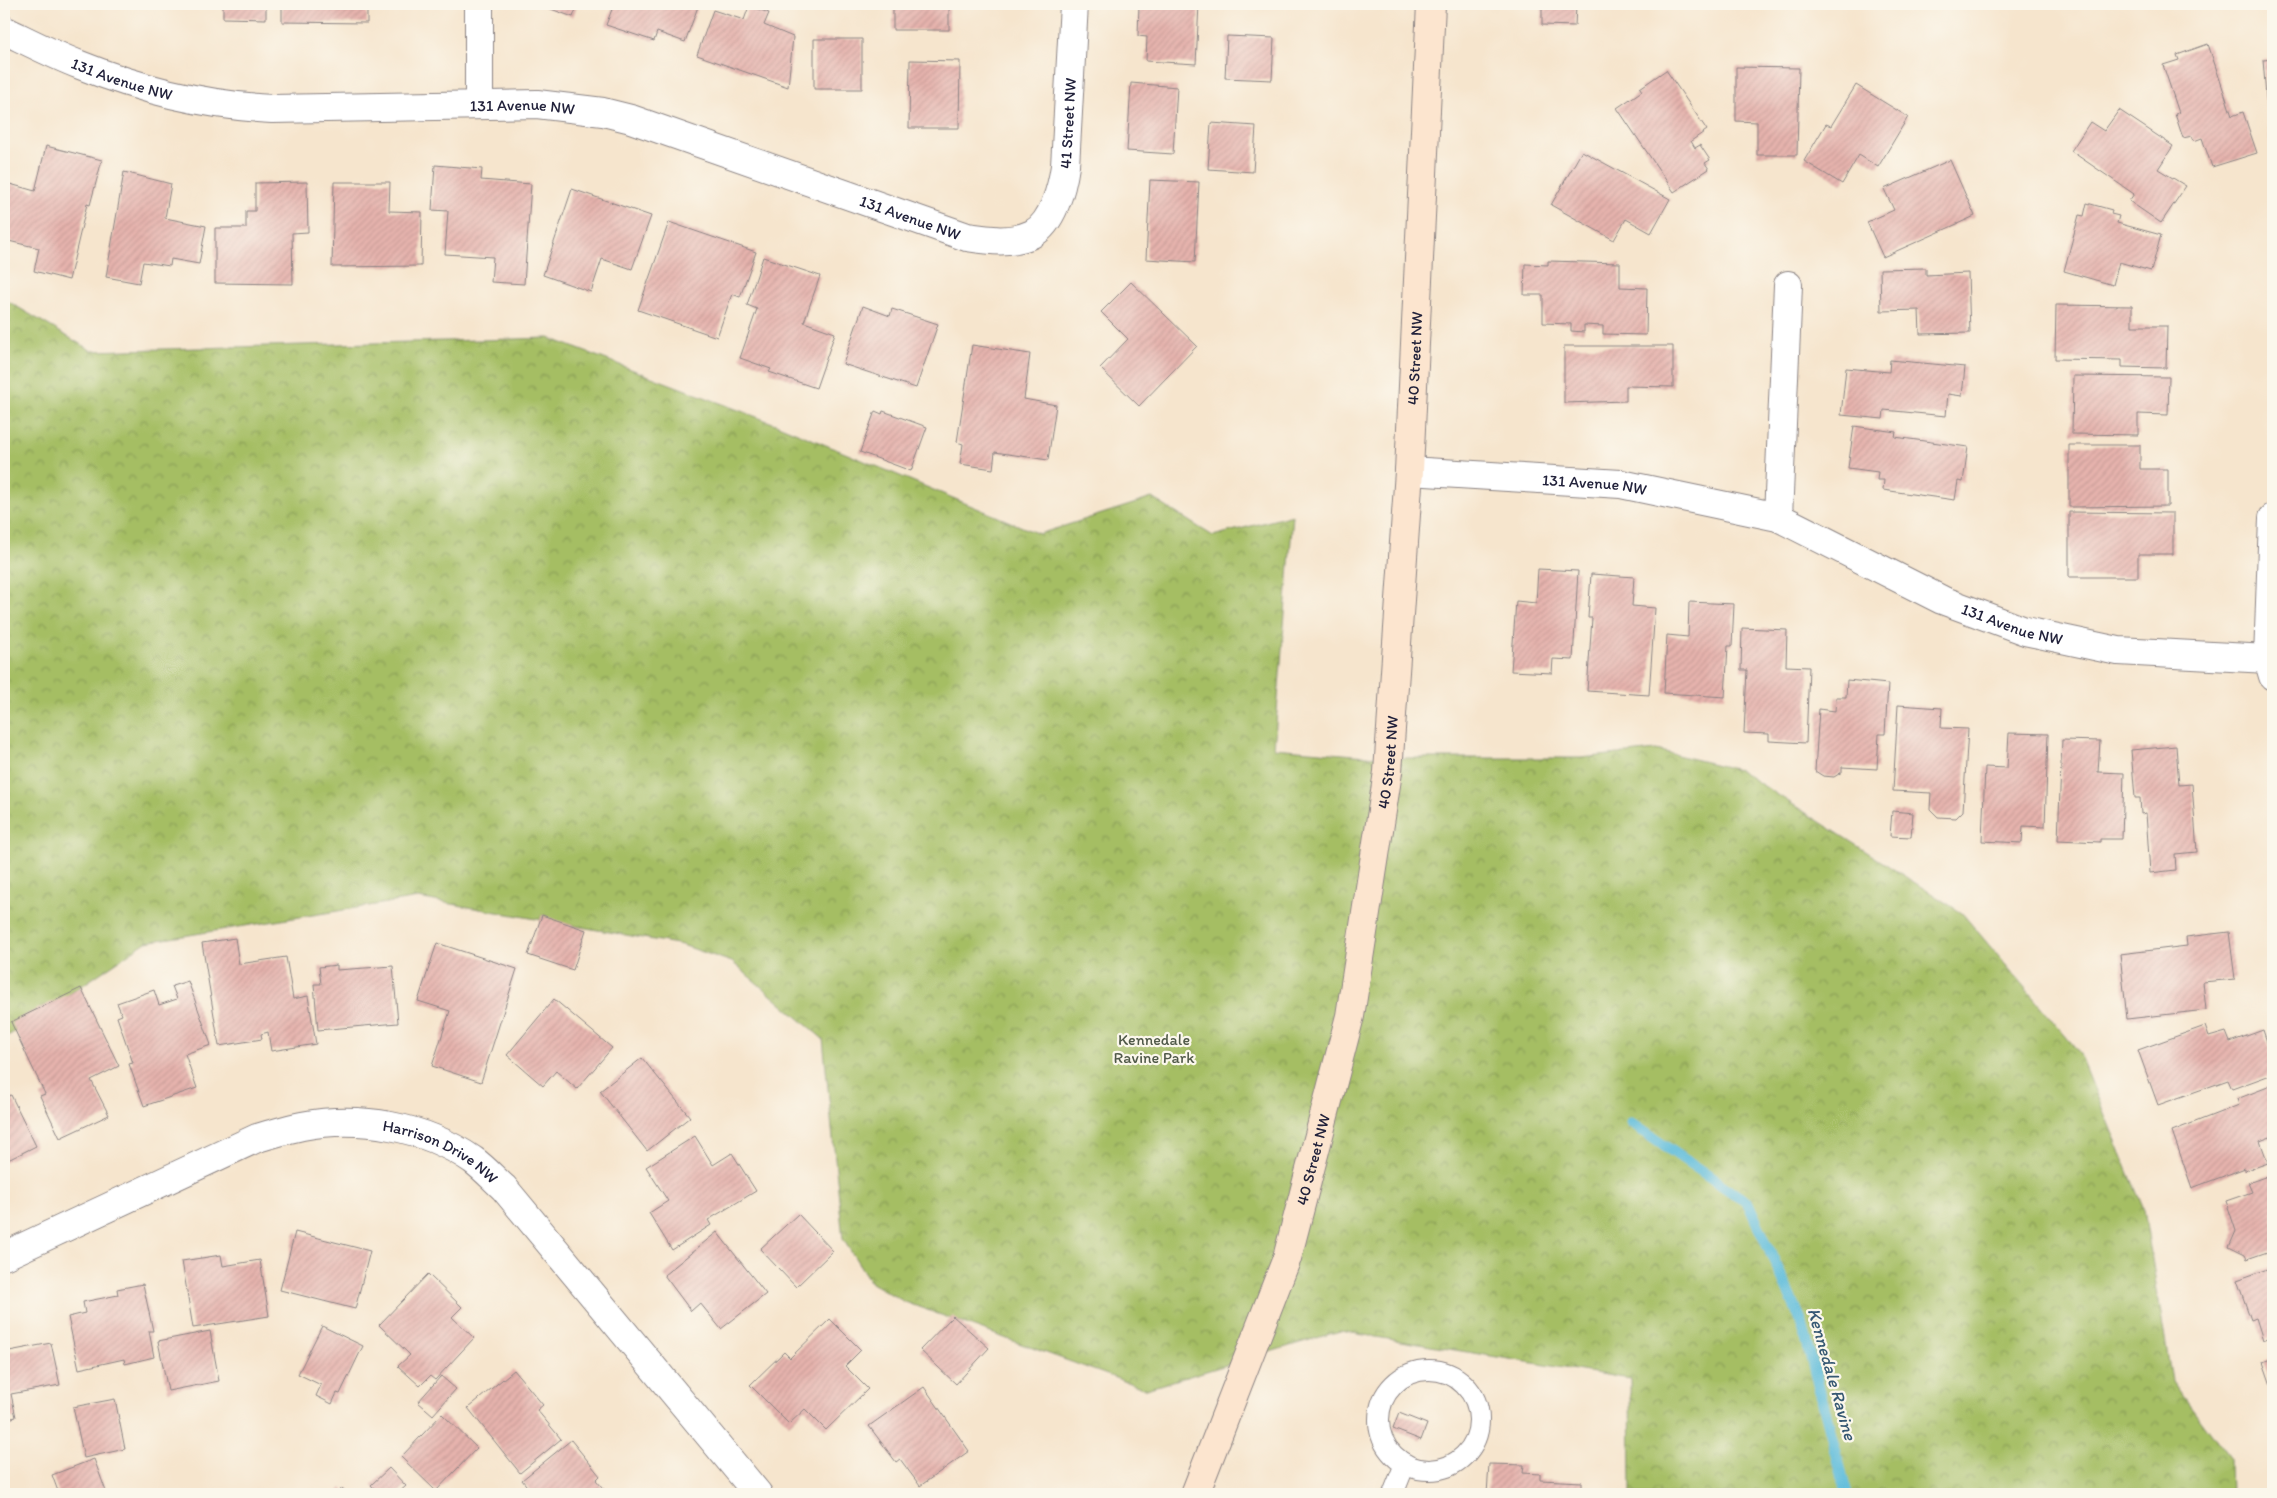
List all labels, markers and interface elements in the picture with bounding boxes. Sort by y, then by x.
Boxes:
street label: 131 Avenue NW [68,54,175,104]
street label: 41 Street NW [1056,77,1080,169]
street label: 131 Avenue NW [470,95,576,119]
street label: 131 Avenue NW [857,191,963,244]
street label: 40 Street NW [1403,311,1427,405]
street label: 131 Avenue NW [1541,470,1649,499]
street label: 131 Avenue NW [1959,599,2065,649]
street label: 40 Street NW [1373,715,1402,810]
park label: Kennedale Ravine Park [1114,1030,1195,1067]
street label: 40 Street NW [1292,1112,1334,1207]
street label: Harrison Drive NW [381,1116,502,1188]
water label: Kennedale Ravine [1803,1305,1862,1444]

